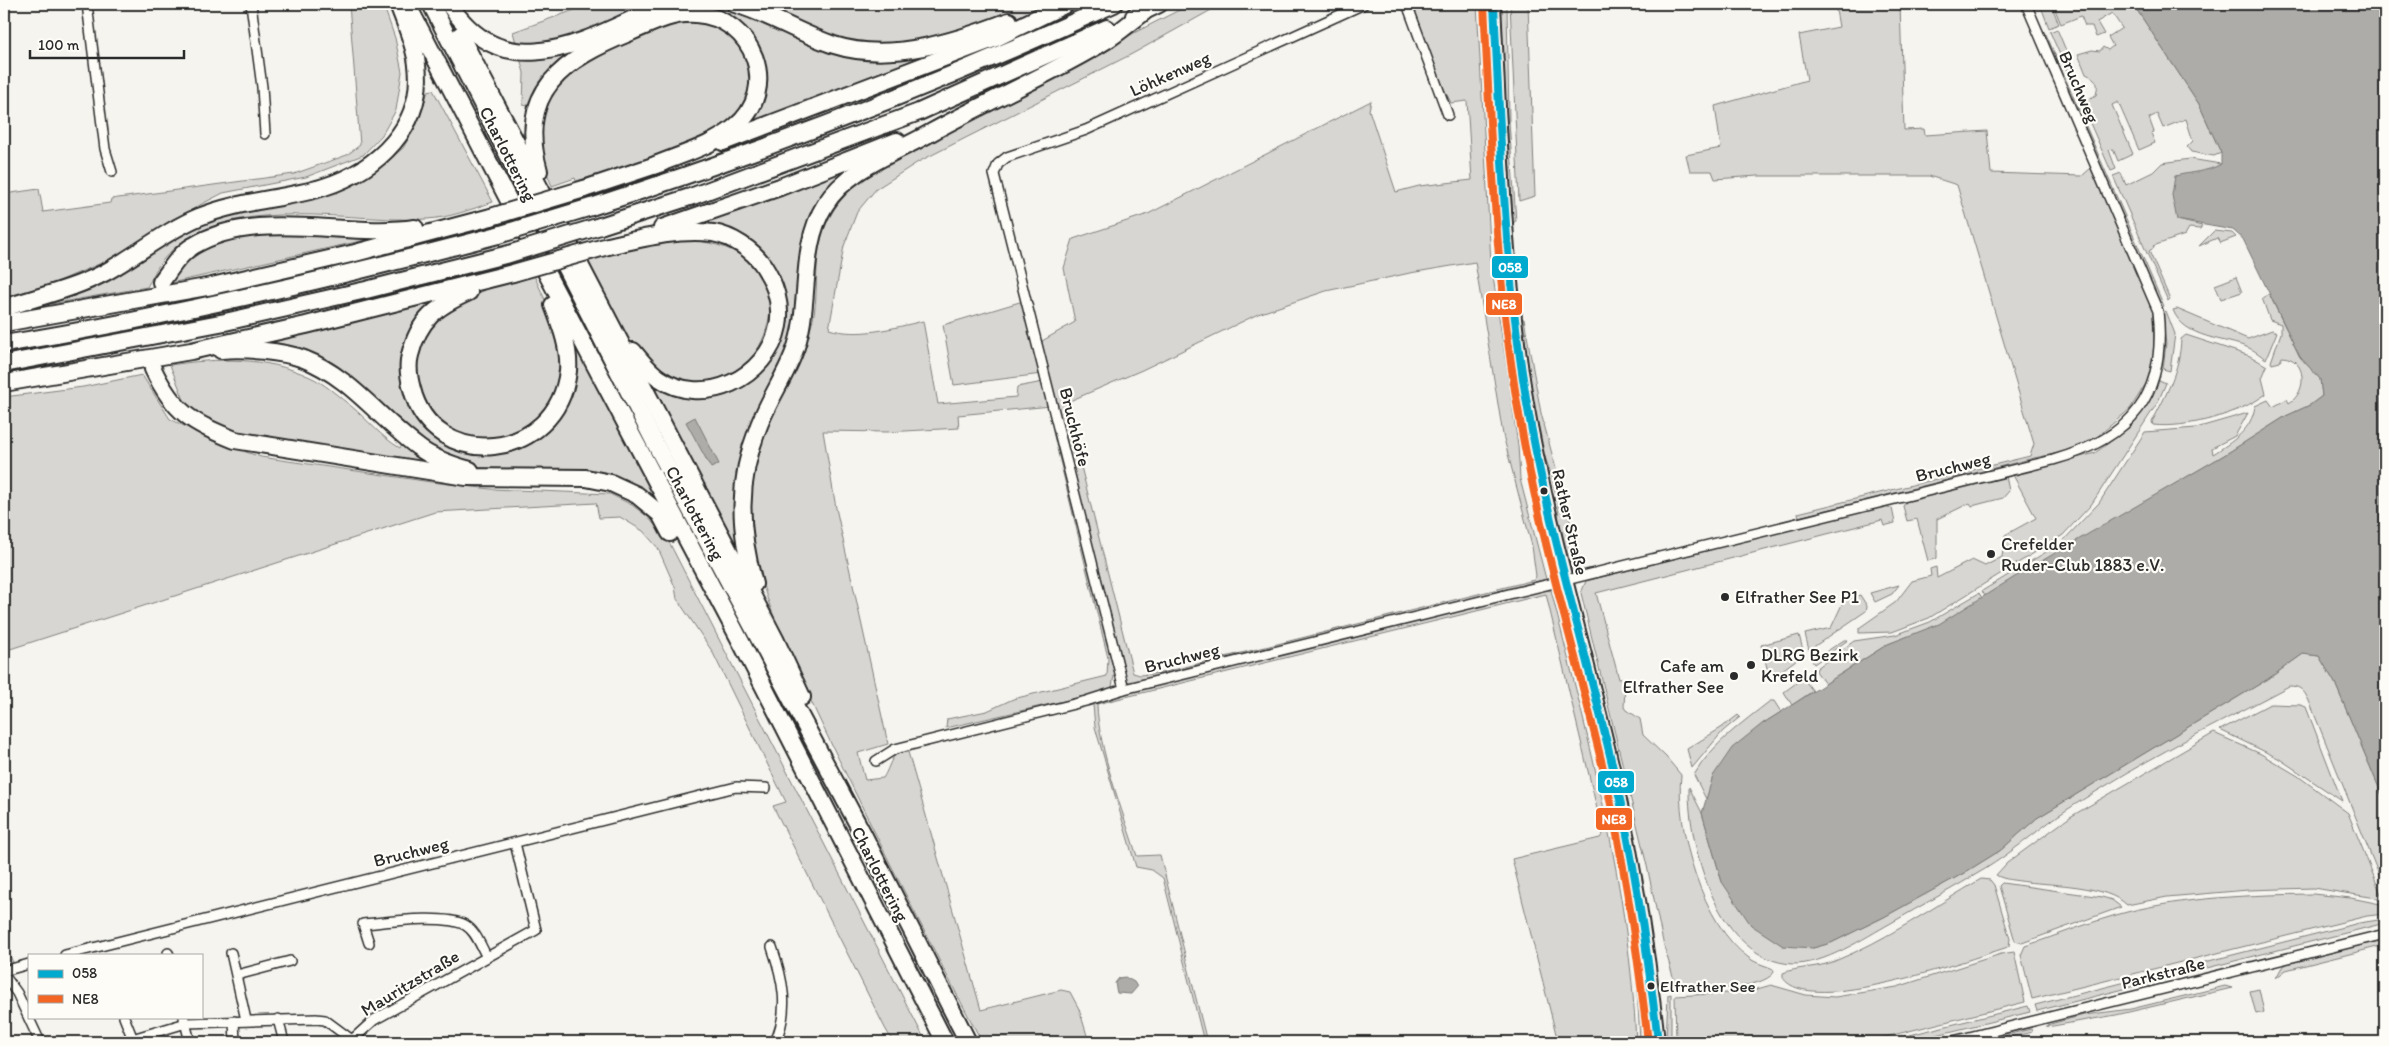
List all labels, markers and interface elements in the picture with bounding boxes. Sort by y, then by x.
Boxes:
scale bar [30,28,184,60]
text: 100 m [38,36,80,54]
street label: Löhkenweg [1126,46,1214,102]
street label: Bruchweg [2054,48,2104,127]
street label: Charlottering [475,103,542,206]
line badge: 058 [1491,255,1529,279]
text: 058 [1498,259,1522,276]
line badge: NE8 [1485,292,1523,316]
text: NE8 [1492,296,1517,313]
street label: Bruchhöfe [1055,385,1095,469]
street label: Bruchweg [1913,447,1994,487]
street label: Charlottering [661,462,729,565]
street label: Rather Straße [1547,467,1593,577]
unlabelled marker [1539,486,1549,496]
place label: Crefelder Ruder-Club 1883 e.V. [2001,533,2164,576]
marker: Crefelder Ruder-Club 1883 e.V. [1985,548,1997,560]
place label: Elfrather See P1 [1735,586,1859,608]
marker: Elfrather See P1 [1719,591,1731,603]
street label: Bruchweg [1142,638,1223,678]
place label: DLRG Bezirk Krefeld [1761,644,1859,687]
place label: Cafe am Elfrather See [1623,655,1725,698]
marker: DLRG Bezirk Krefeld [1745,659,1757,671]
marker: Cafe am Elfrather See [1728,670,1740,682]
line badge: 058 [1597,770,1635,794]
text: 058 [1604,774,1628,791]
line badge: NE8 [1595,807,1633,831]
text: NE8 [1602,811,1627,828]
street label: Charlottering [847,823,914,926]
street label: Bruchweg [371,832,452,872]
street label: Mauritzstraße [357,945,463,1021]
street label: Parkstraße [2119,952,2207,994]
legend [28,954,202,1018]
text: 058 [72,964,97,982]
place label: Elfrather See [1660,976,1756,996]
marker: Elfrather See [1646,981,1656,991]
text: NE8 [72,990,99,1008]

